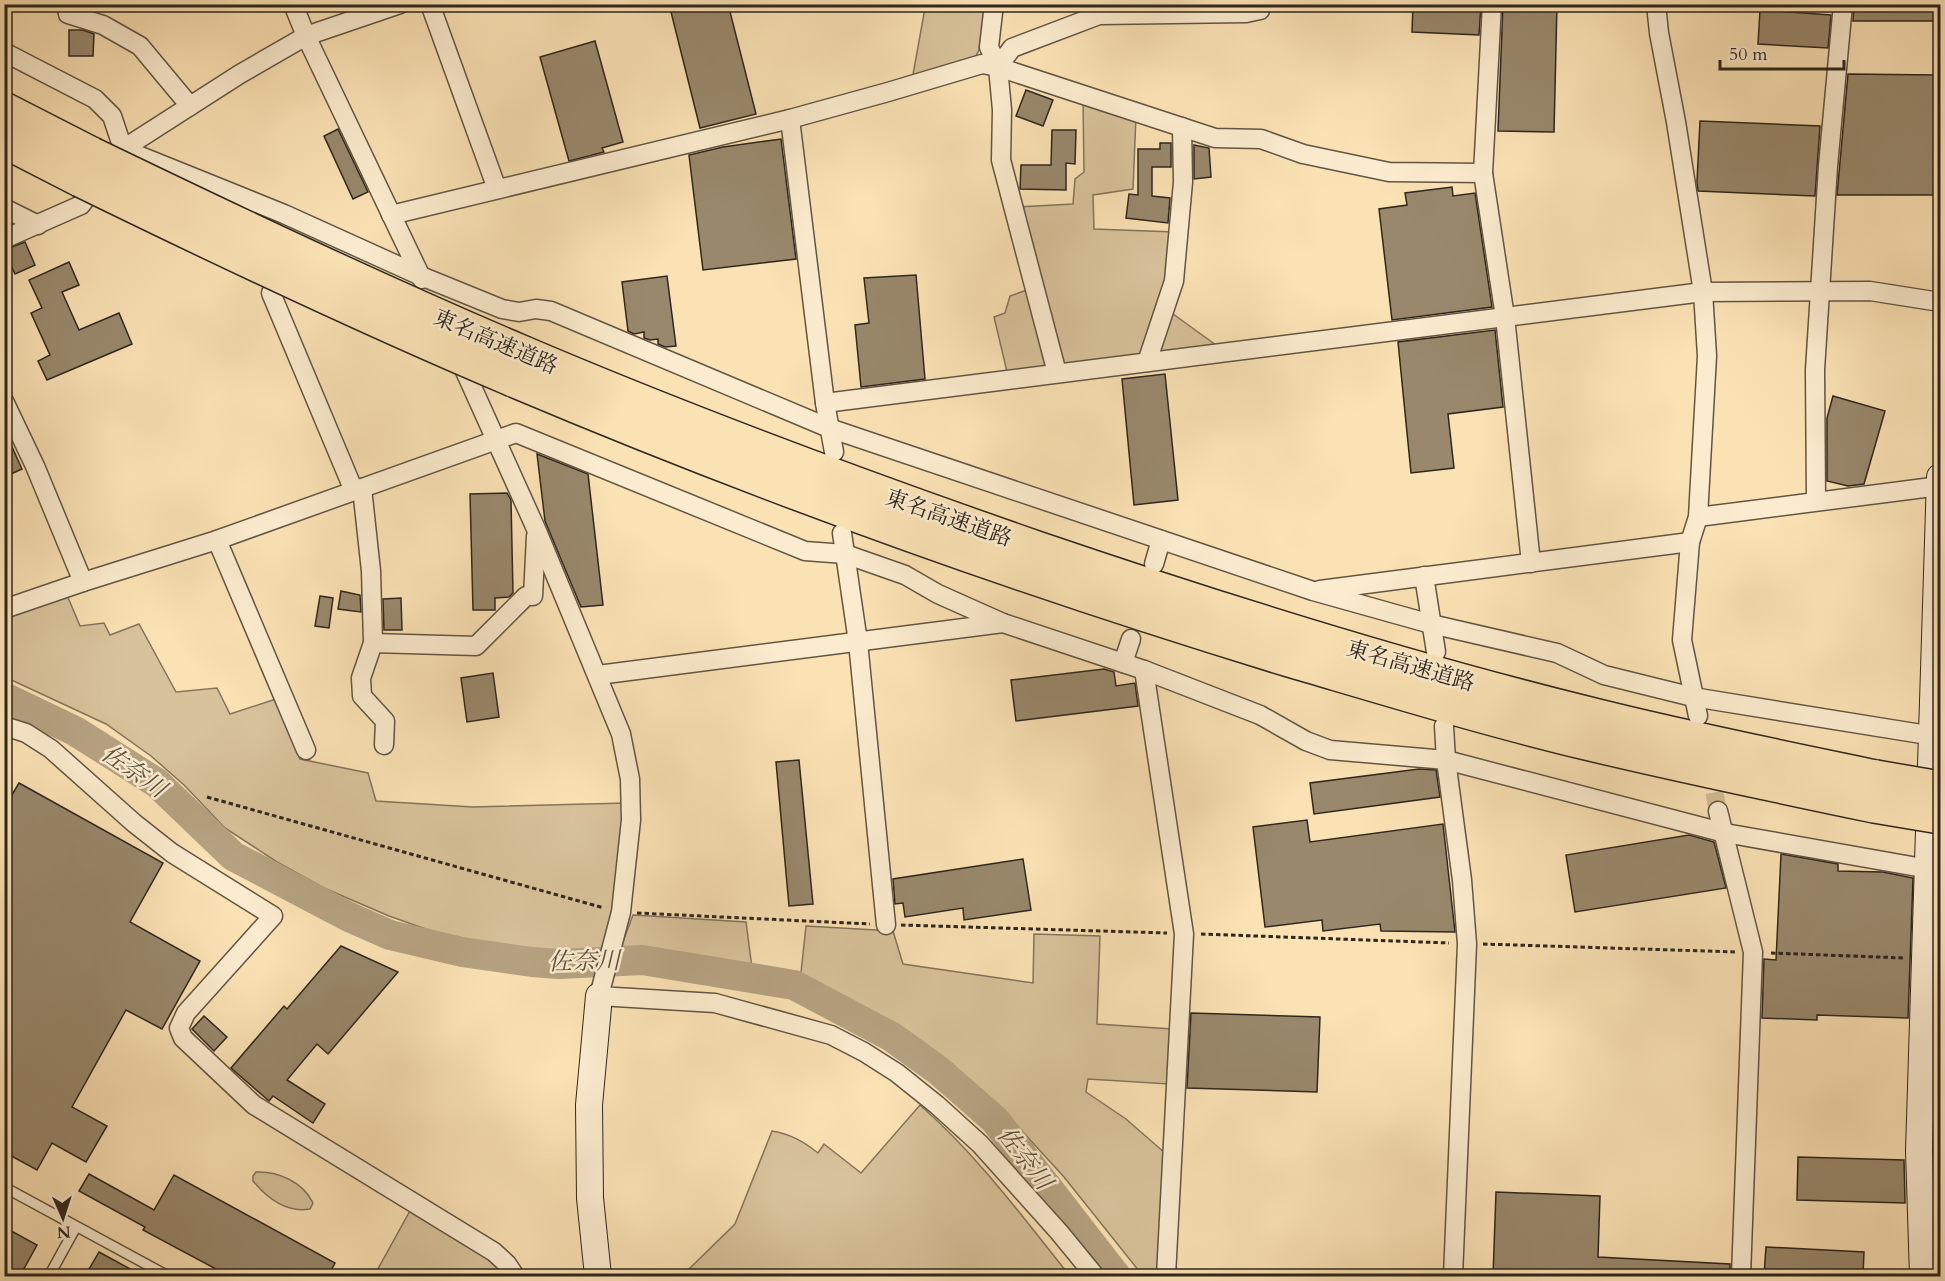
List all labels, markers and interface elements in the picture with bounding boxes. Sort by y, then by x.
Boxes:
scale bar [1720,33,1844,71]
text: 50 m [1729,42,1768,67]
street label: 東名高速道路 [429,302,562,382]
street label: 東名高速道路 [881,482,1016,554]
street label: 東名高速道路 [1343,633,1478,699]
water label: 佐奈川 [95,737,175,807]
water label: 佐奈川 [548,944,623,979]
water label: 佐奈川 [989,1120,1062,1199]
north arrow [33,1188,93,1248]
text: N [56,1221,71,1243]

